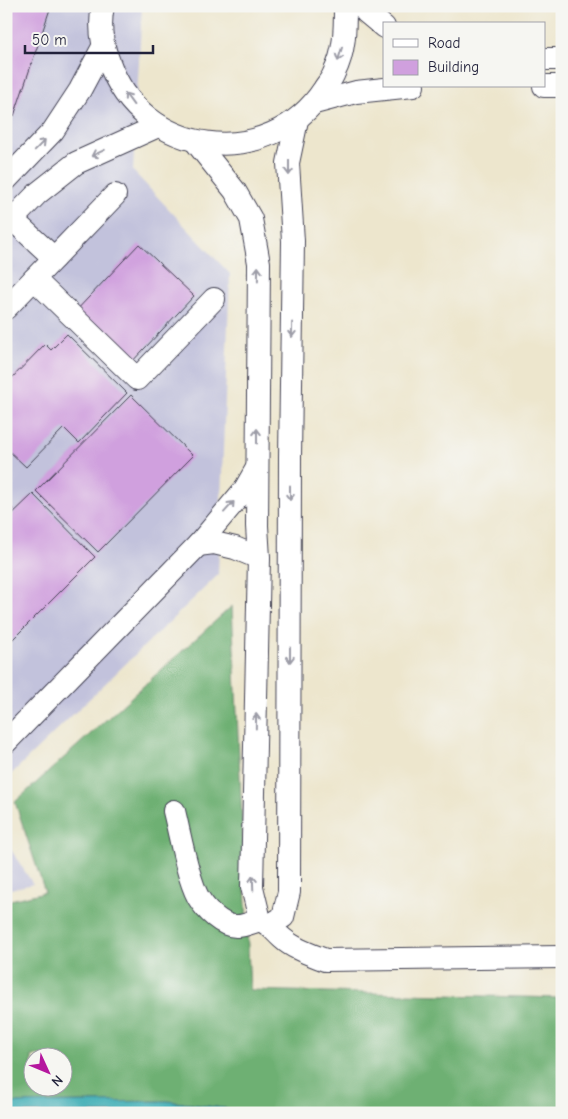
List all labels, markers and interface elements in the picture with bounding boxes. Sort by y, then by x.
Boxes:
scale bar [25,22,152,54]
legend [383,22,546,88]
text: 50 m [32,31,67,49]
text: Road [428,34,460,52]
one-way arrow [335,46,345,62]
text: Building [428,58,479,76]
one-way arrow [124,92,134,106]
one-way arrow [34,139,46,151]
one-way arrow [91,149,106,158]
one-way arrow [284,160,294,176]
one-way arrow [254,266,263,282]
one-way arrow [287,322,297,338]
one-way arrow [252,428,262,444]
one-way arrow [285,484,295,501]
one-way arrow [223,501,235,514]
one-way arrow [285,647,295,663]
one-way arrow [251,713,261,730]
one-way arrow [248,876,258,892]
north arrow [22,1046,72,1096]
text: N [48,1071,66,1090]

